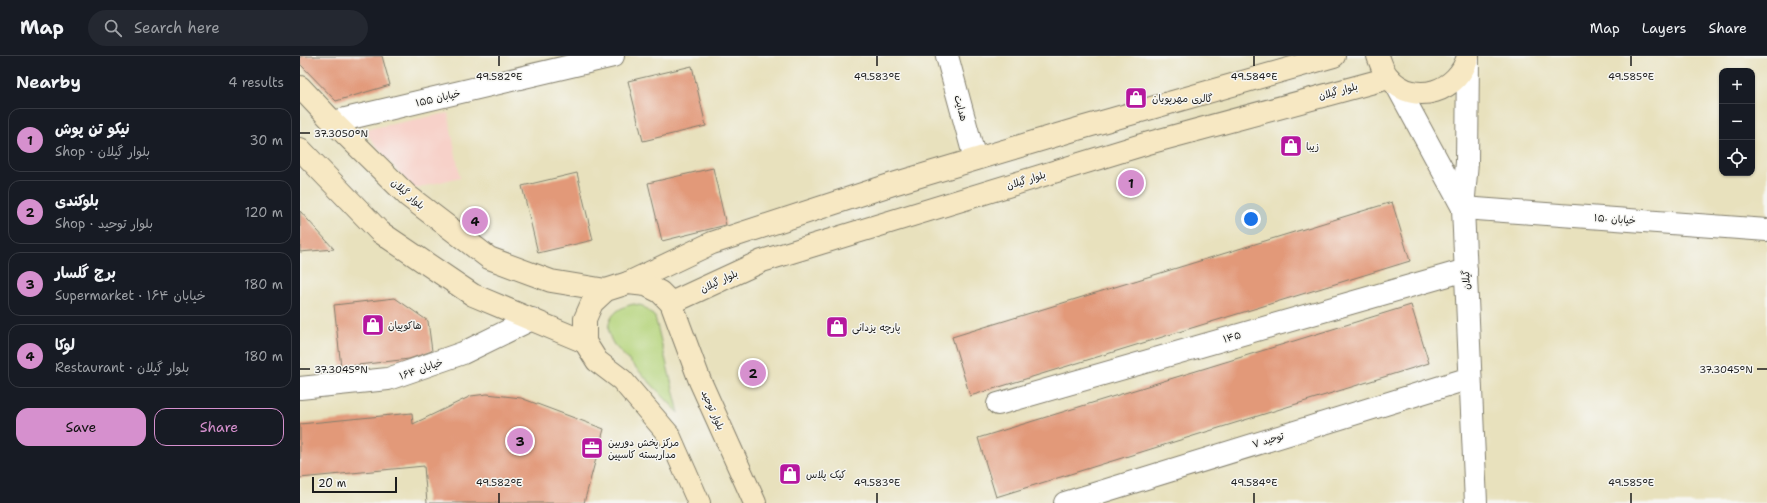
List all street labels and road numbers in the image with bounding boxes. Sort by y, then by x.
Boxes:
street label: بلوار گیلان [1317,79,1359,102]
street label: خیابان ۱۵۵ [414,87,462,109]
street label: هدایت [951,94,971,122]
street label: بلوار گیلان [1005,168,1047,192]
street label: بلوار گیلان [389,176,427,212]
street label: خیابان ۱۵۰ [1594,211,1637,227]
street label: بلوار گیلان [698,267,740,295]
street label: گیلان [1459,270,1473,290]
street label: ۱۴۵ [1222,328,1243,346]
street label: ۱۶۴ خیابان [397,355,445,383]
street label: بلوار توحید [698,388,728,432]
street label: توحید ۷ [1251,429,1286,451]

